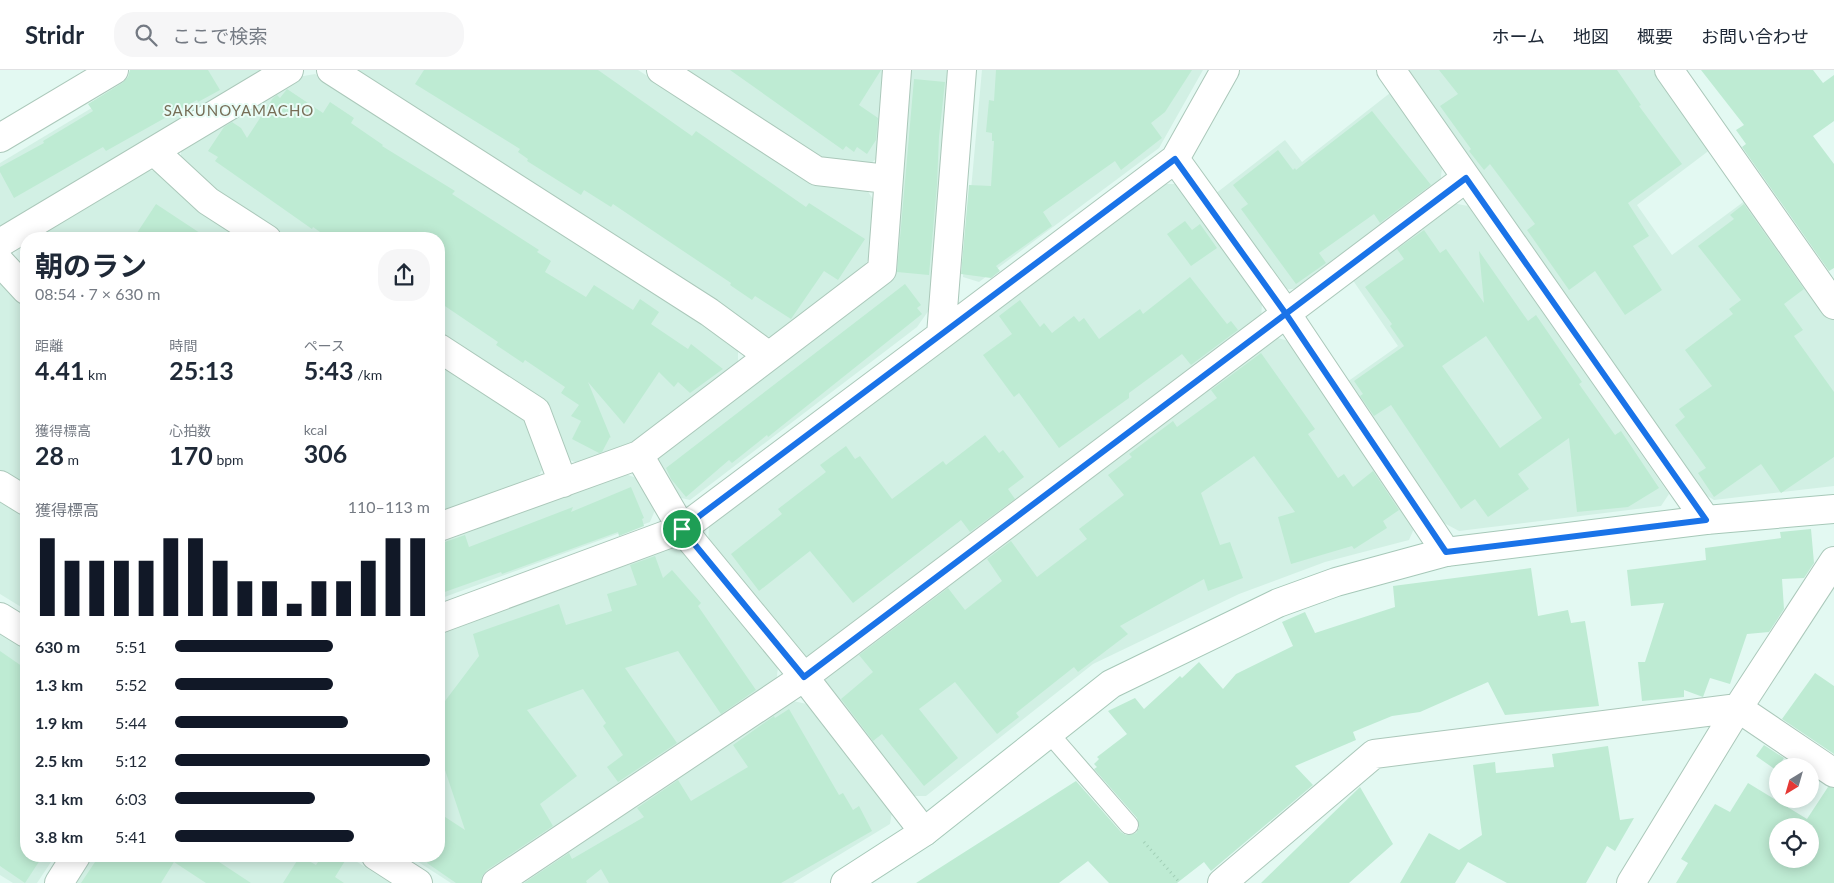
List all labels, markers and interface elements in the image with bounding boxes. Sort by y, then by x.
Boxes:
search box [114,12,464,57]
text: Stridr [25,20,84,49]
icon: search [132,21,160,49]
text: ここで検索 [172,24,267,47]
text: ホーム [1492,25,1545,47]
text: 地図 [1573,25,1609,47]
text: 概要 [1637,25,1673,47]
text: お問い合わせ [1701,25,1809,47]
district label: SAKUNOYAMACHO [164,101,314,119]
text: 朝のラン [35,248,147,282]
button: share [378,249,430,301]
text: 08:54 · 7 × 630 m [35,284,160,303]
text: 距離 [35,337,63,354]
text: 時間 [169,337,197,354]
text: ペース [304,337,345,354]
text: 4.41 [35,355,84,385]
text: 25:13 [169,355,234,385]
text: 5:43 [304,355,354,385]
text: km [84,366,107,383]
text: /km [354,366,382,383]
text: kcal [304,421,327,438]
text: 獲得標高 [35,422,91,439]
text: 心拍数 [169,422,211,439]
text: 306 [304,438,347,468]
text: 28 [35,440,64,470]
text: 170 [169,440,213,470]
text: m [64,451,79,468]
text: bpm [213,451,244,468]
text: 110–113 m [348,497,430,516]
text: 獲得標高 [35,500,99,519]
pin [661,508,703,550]
icon: arrive [668,515,696,543]
text: 630 m [35,637,80,656]
text: 5:51 [115,637,147,656]
text: 1.3 km [35,675,83,694]
text: 5:52 [115,675,147,694]
text: 1.9 km [35,713,83,732]
text: 5:44 [115,713,147,732]
text: 2.5 km [35,751,83,770]
text: 5:12 [115,751,147,770]
north arrow [1769,758,1819,808]
map controls [1769,758,1819,868]
text: 3.1 km [35,789,83,808]
text: 6:03 [115,789,147,808]
button: locate [1769,818,1819,868]
text: 3.8 km [35,827,83,846]
text: 5:41 [115,827,147,846]

